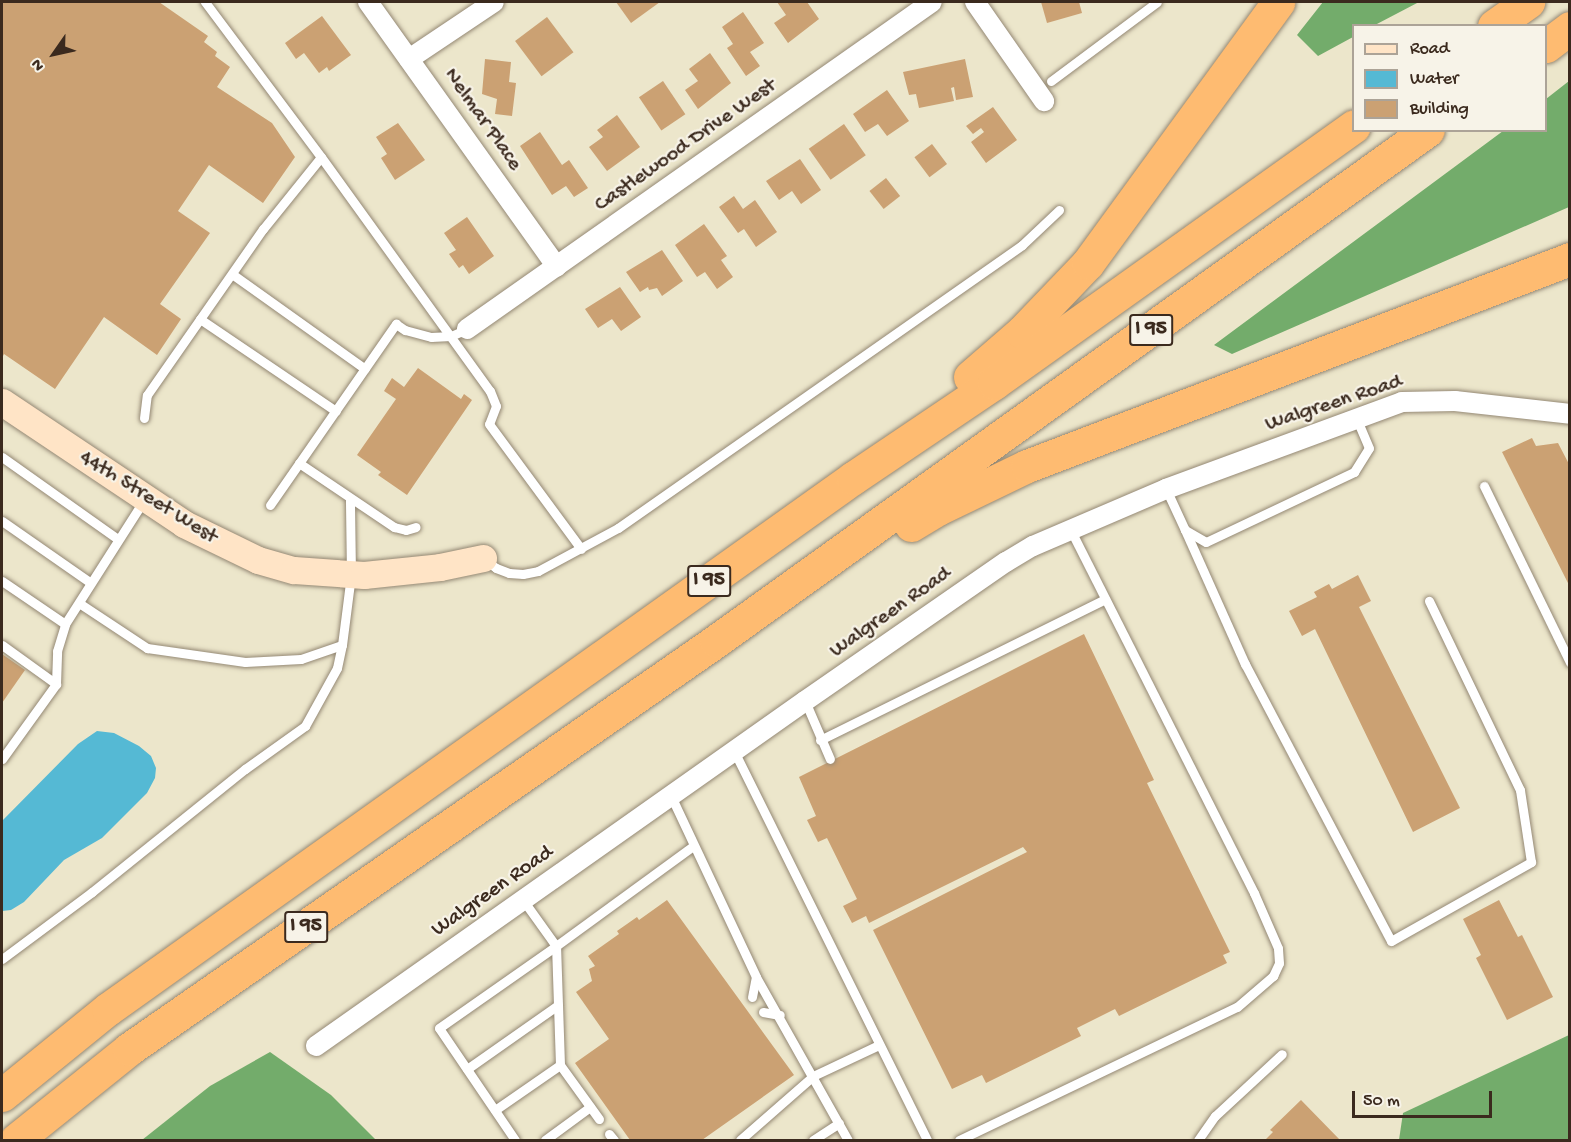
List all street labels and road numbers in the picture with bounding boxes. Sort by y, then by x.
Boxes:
street label: Nelmar Place [437,64,527,176]
street label: Castlewood Drive West [590,73,782,219]
road number: I 95 [1128,312,1174,348]
street label: Walgreen Road [1262,369,1406,439]
street label: 44th Street West [74,445,222,551]
street label: Walgreen Road [825,561,957,665]
road number: I 95 [686,563,732,599]
street label: Walgreen Road [427,840,559,944]
road number: I 95 [284,909,328,945]

